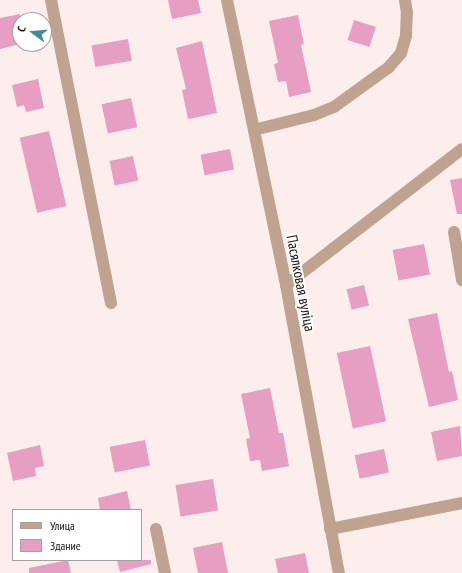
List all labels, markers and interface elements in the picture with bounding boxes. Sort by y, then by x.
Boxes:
north arrow [12,12,52,52]
text: С [14,25,29,33]
street label: Пасялковая вуліца [283,233,319,333]
legend [12,509,142,561]
text: Улица [50,518,75,533]
text: Здание [50,538,81,553]

